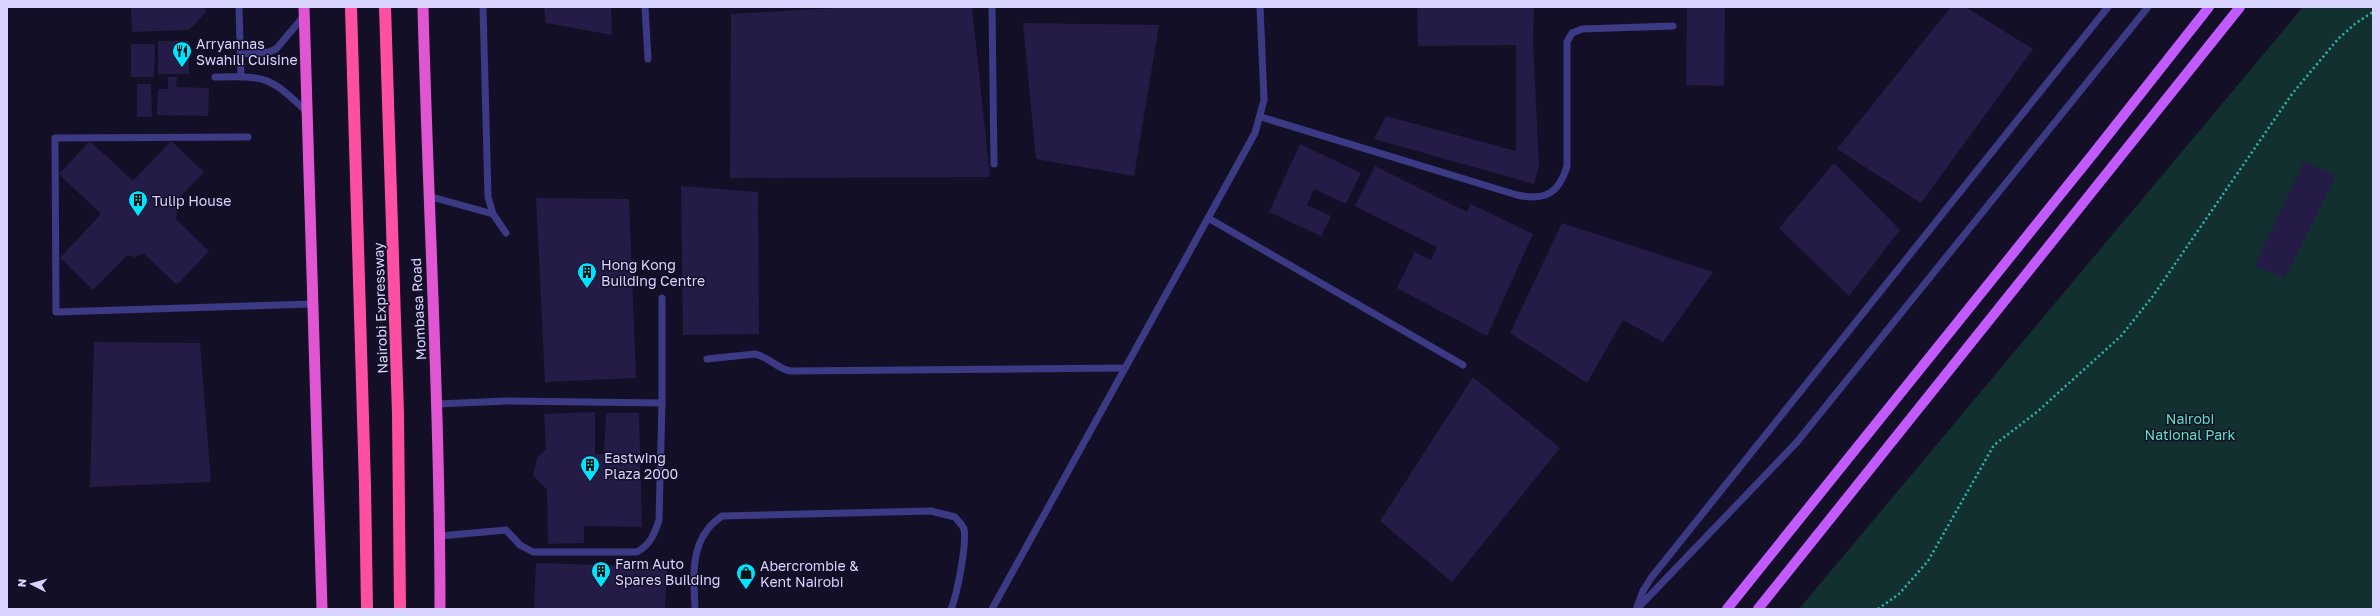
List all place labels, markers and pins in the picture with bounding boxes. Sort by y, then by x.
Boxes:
place label: Arryannas Swahili Cuisine [196,35,298,68]
restaurant icon: Arryannas Swahili Cuisine [171,40,193,68]
building icon: Tulip House [127,189,149,217]
place label: Tulip House [152,192,231,209]
place label: Hong Kong Building Centre [601,256,705,289]
building icon: Hong Kong Building Centre [576,261,598,289]
place label: Eastwing Plaza 2000 [604,449,678,482]
building icon: Eastwing Plaza 2000 [579,454,601,482]
place label: Farm Auto Spares Building [615,555,720,588]
place label: Abercrombie & Kent Nairobi [760,557,859,590]
building icon: Farm Auto Spares Building [590,560,612,588]
shop icon: Abercrombie & Kent Nairobi [735,562,757,590]

